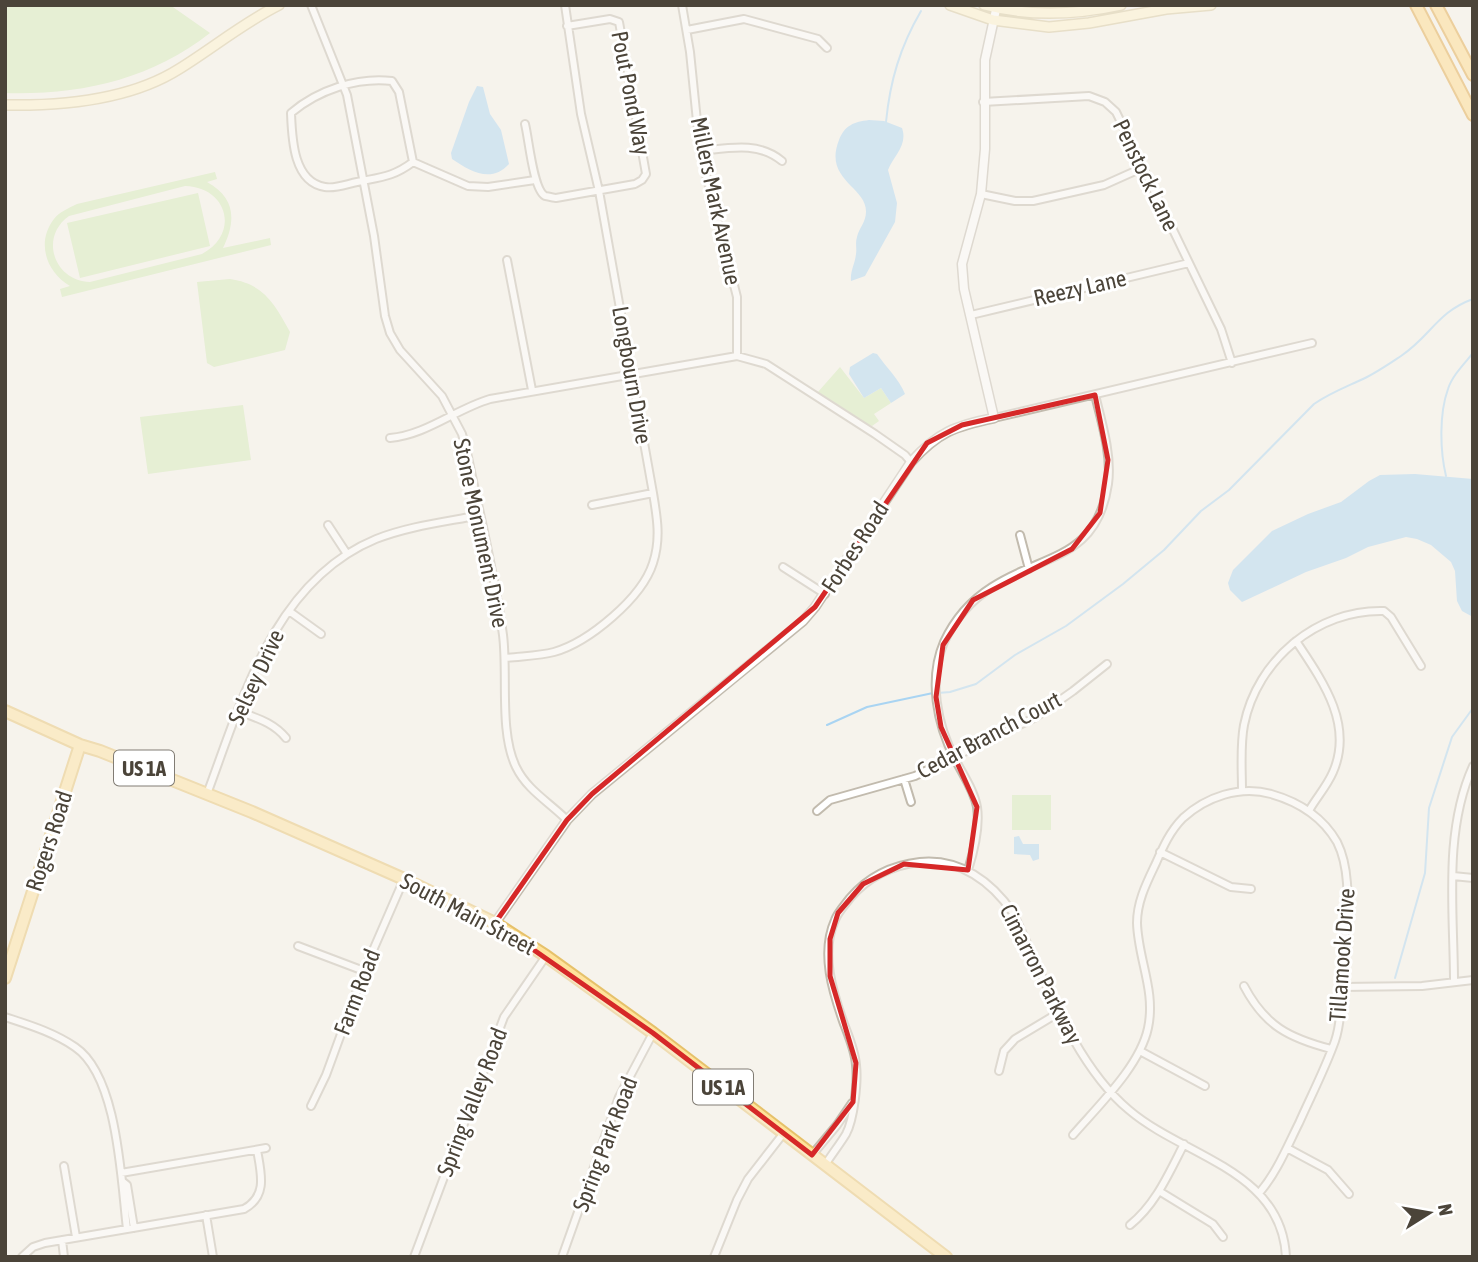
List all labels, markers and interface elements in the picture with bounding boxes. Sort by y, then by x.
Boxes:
street label: Pout Pond Way [606,29,656,157]
street label: Millers Mark Avenue [686,115,746,287]
street label: Penstock Lane [1108,115,1184,235]
street label: Reezy Lane [1031,265,1129,311]
street label: Longbourn Drive [607,304,657,446]
street label: Stone Monument Drive [448,436,514,630]
street label: Forbes Road [816,497,894,597]
street label: Selsey Drive [223,625,289,729]
street label: Cedar Branch Court [912,686,1066,784]
road number: US 1A [114,750,174,786]
street label: Rogers Road [21,787,77,895]
street label: South Main Street [396,868,540,960]
street label: Tillamook Drive [1324,887,1360,1023]
street label: Cimarron Parkway [995,900,1087,1048]
street label: Farm Road [329,945,385,1039]
street label: Spring Valley Road [432,1024,512,1180]
road number: US 1A [693,1070,753,1104]
street label: Spring Park Road [567,1073,643,1215]
north arrow [1394,1178,1464,1248]
text: N [1434,1202,1458,1217]

